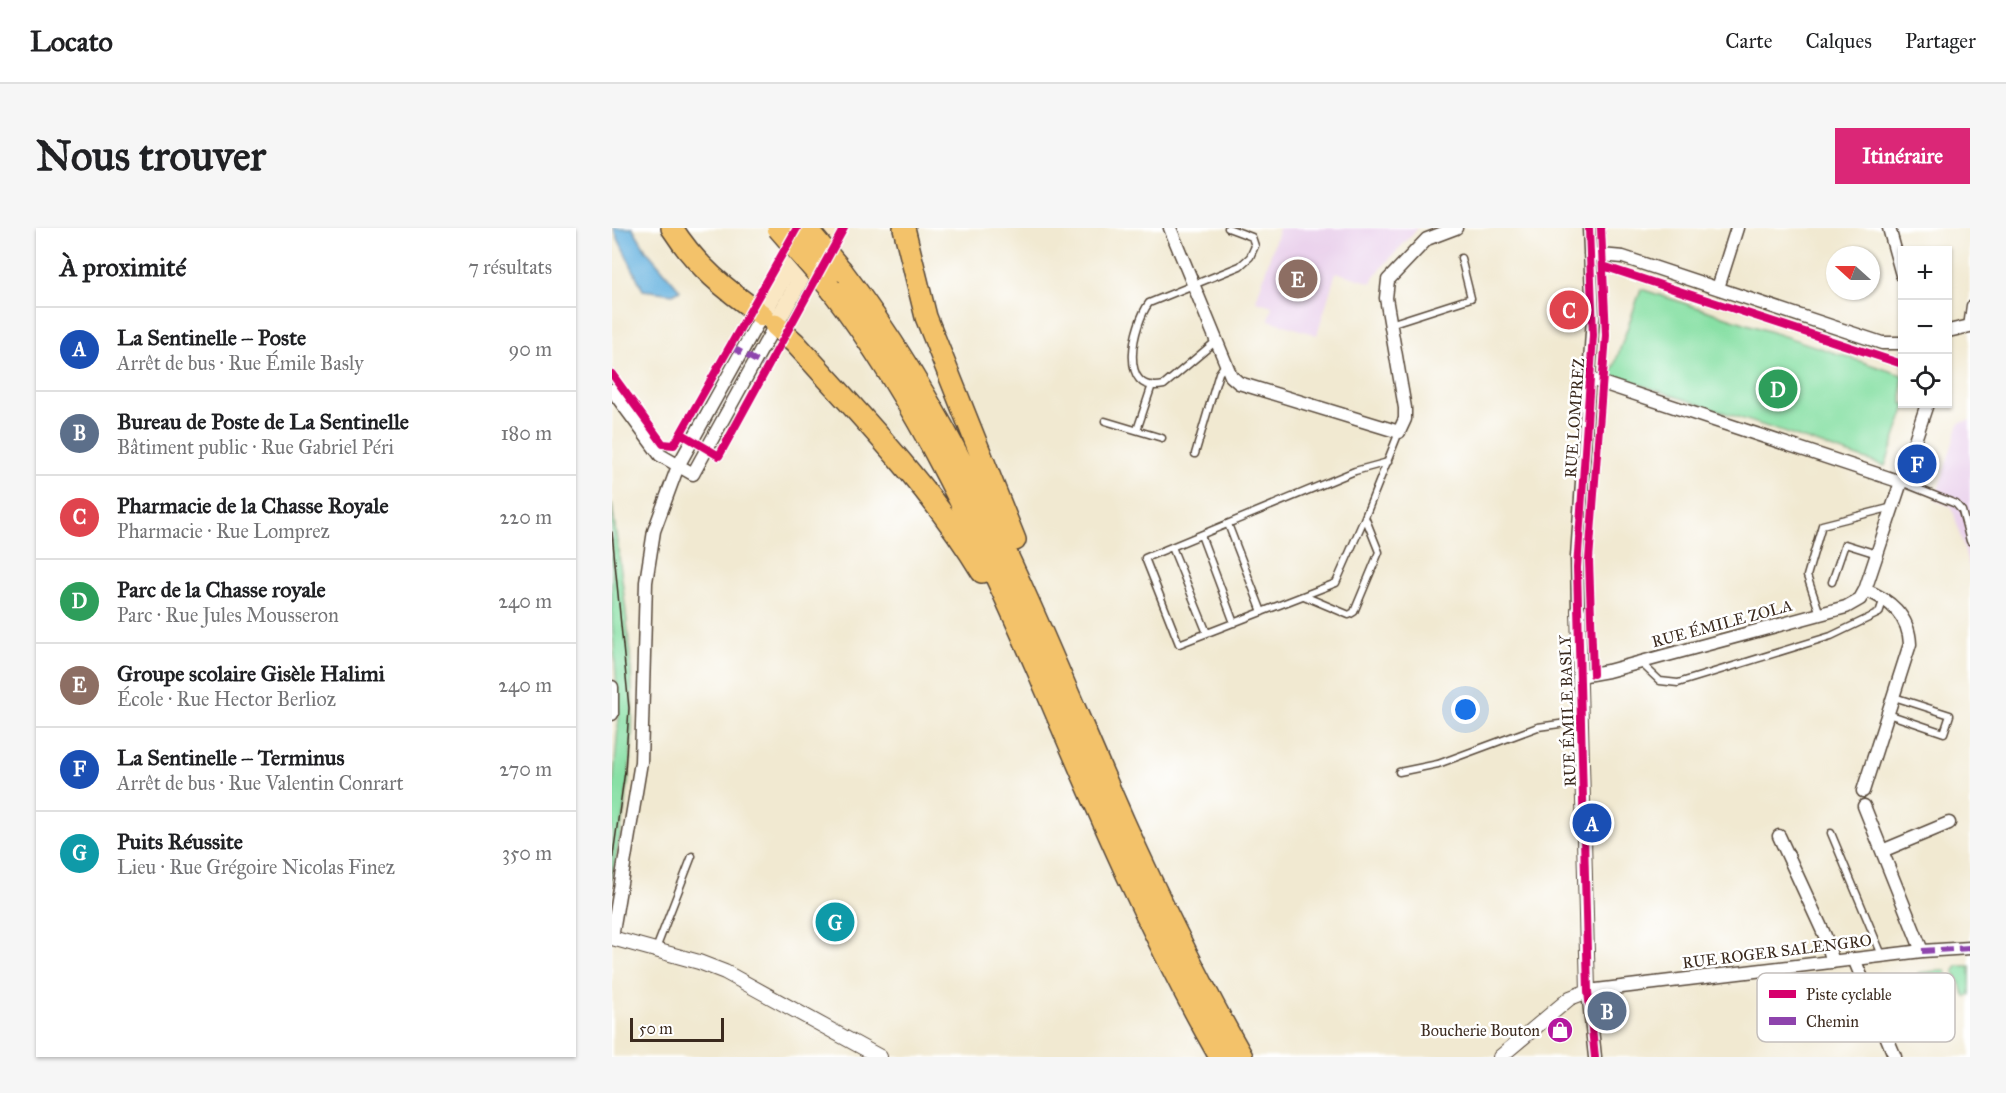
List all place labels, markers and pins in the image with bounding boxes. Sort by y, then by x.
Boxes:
pin: E [1278,256,1318,302]
pin: C [1550,288,1588,332]
pin: D [1758,366,1798,412]
pin: F [1898,442,1936,486]
pin: A [1572,800,1612,846]
pin: G [816,900,854,944]
pin: B [1588,988,1626,1034]
shop icon: Boucherie Bouton [1545,1015,1575,1045]
place label: Boucherie Bouton [1420,1021,1540,1040]

